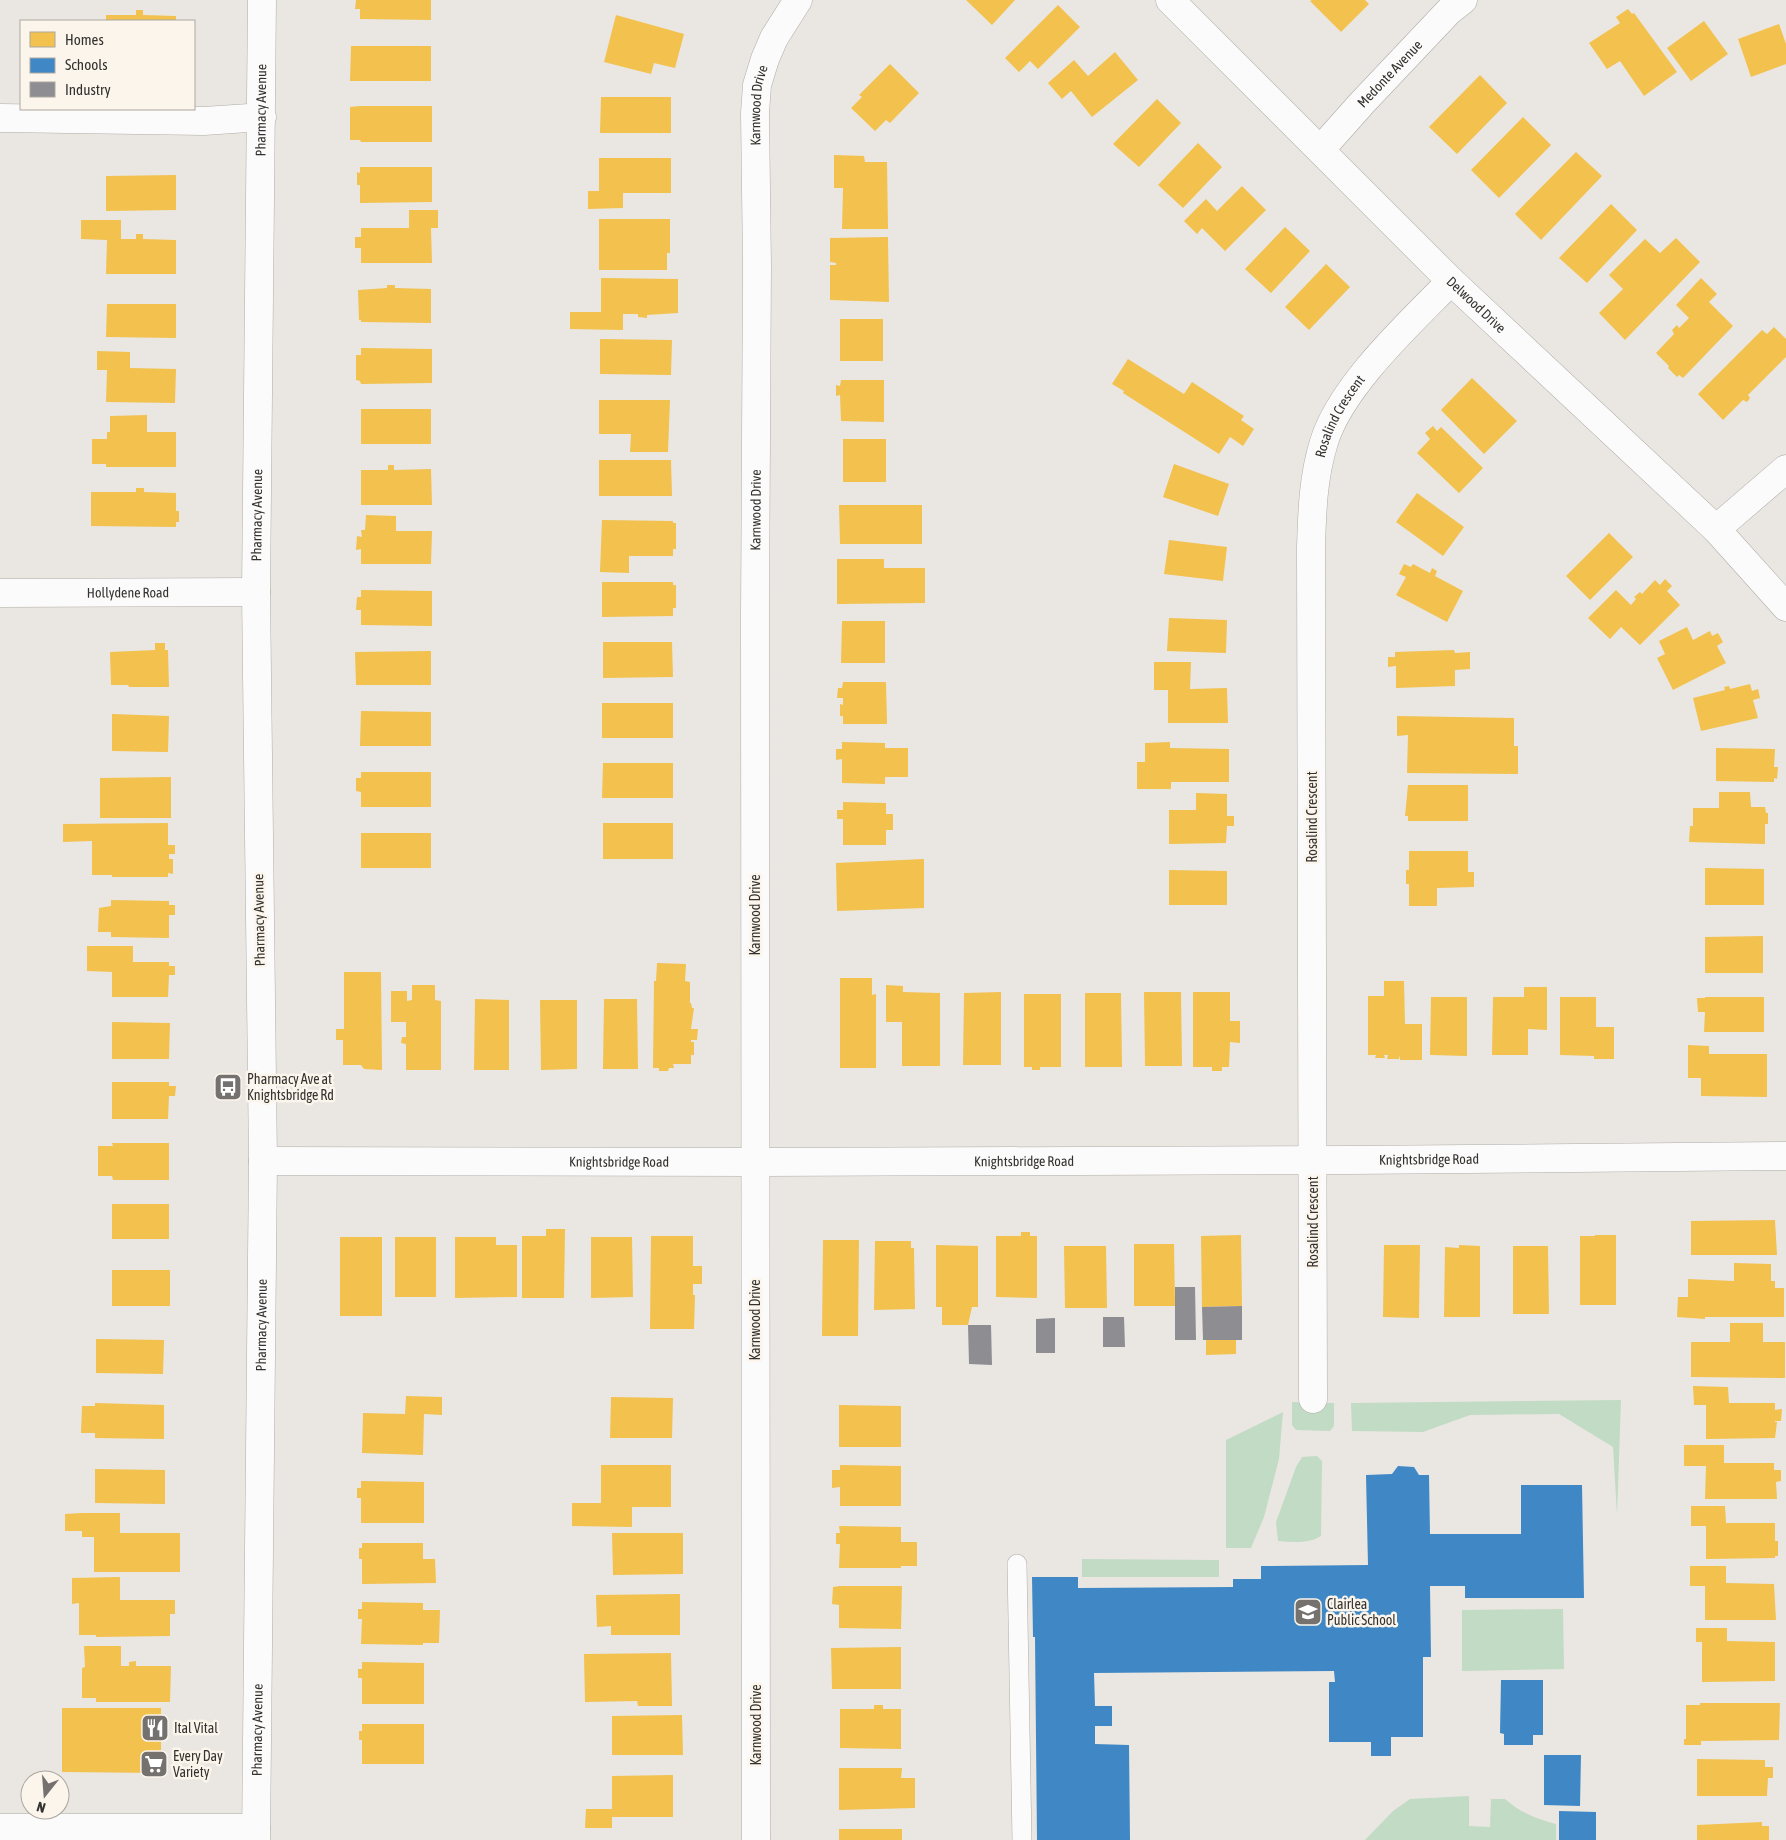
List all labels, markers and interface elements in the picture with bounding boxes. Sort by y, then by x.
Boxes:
legend [20,20,195,110]
text: Homes [65,31,104,48]
street label: Medonte Avenue [1354,37,1425,111]
text: Schools [65,56,108,73]
street label: Karnwood Drive [747,63,771,146]
street label: Pharmacy Avenue [252,64,269,156]
text: Industry [65,81,111,98]
street label: Delwood Drive [1443,273,1509,336]
street label: Rosalind Crescent [1312,372,1368,459]
street label: Pharmacy Avenue [248,469,265,561]
street label: Karnwood Drive [747,469,764,551]
street label: Hollydene Road [87,584,169,601]
street label: Rosalind Crescent [1304,771,1320,863]
street label: Pharmacy Avenue [250,874,268,966]
street label: Karnwood Drive [747,874,763,956]
place label: Pharmacy Ave at Knightsbridge Rd [247,1071,334,1103]
bus stop icon: Pharmacy Ave at Knightsbridge Rd [213,1072,243,1102]
street label: Knightsbridge Road [1379,1151,1479,1168]
street label: Knightsbridge Road [974,1153,1074,1169]
street label: Knightsbridge Road [569,1154,669,1170]
street label: Rosalind Crescent [1305,1176,1321,1268]
street label: Pharmacy Avenue [253,1279,270,1371]
street label: Karnwood Drive [747,1279,763,1361]
place label: Clairlea Public School [1327,1596,1396,1628]
school or university icon: Clairlea Public School [1293,1597,1323,1627]
street label: Pharmacy Avenue [249,1684,266,1776]
street label: Karnwood Drive [748,1684,764,1766]
restaurant icon: Ital Vital [140,1713,170,1743]
place label: Ital Vital [174,1720,218,1736]
place label: Every Day Variety [173,1748,223,1780]
supermarket icon: Every Day Variety [139,1749,169,1779]
north arrow [20,1770,70,1820]
text: N [35,1799,47,1816]

